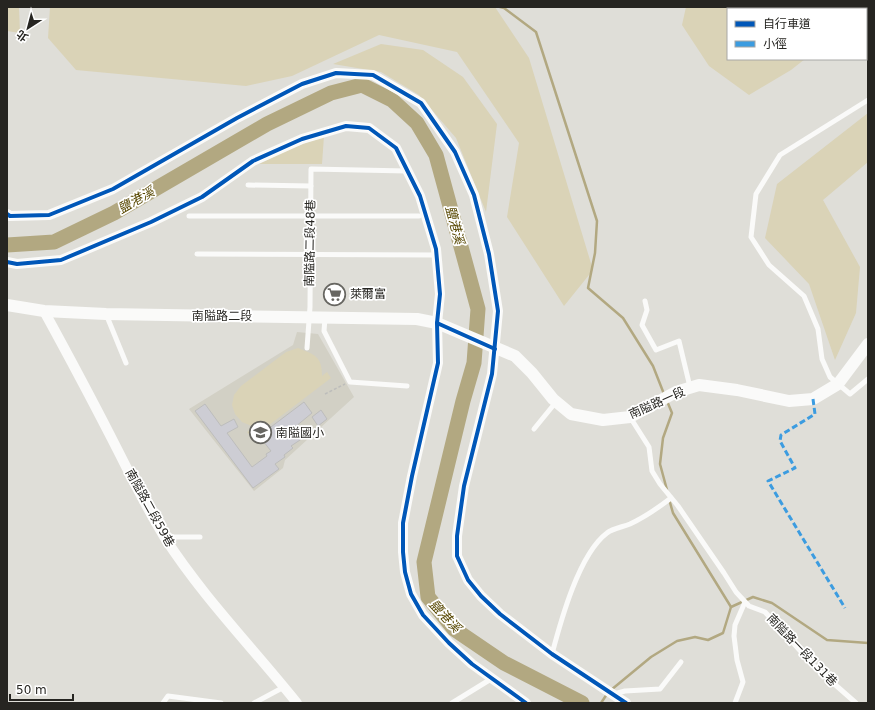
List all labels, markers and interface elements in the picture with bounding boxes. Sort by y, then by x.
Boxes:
north arrow [8,8,48,48]
legend [727,8,867,60]
text: 自行車道 [763,17,811,31]
text: 北 [14,27,31,44]
text: 小徑 [763,37,787,51]
water label: 鹽港溪 [115,183,158,216]
street label: 南隘路二段48巷 [302,199,318,287]
water label: 鹽港溪 [443,204,468,248]
supermarket icon: 萊爾富 [321,281,347,307]
place label: 萊爾富 [350,287,386,301]
street label: 南隘路二段 [192,309,252,323]
street label: 南隘路一段 [627,384,687,422]
school or university icon: 南隘國小 [248,420,274,446]
place label: 南隘國小 [276,426,324,440]
street label: 南隘路二段59巷 [123,466,177,550]
water label: 鹽港溪 [426,597,465,637]
street label: 南隘路一段131巷 [764,611,840,689]
scale bar [10,676,73,702]
text: 50 m [16,683,47,697]

